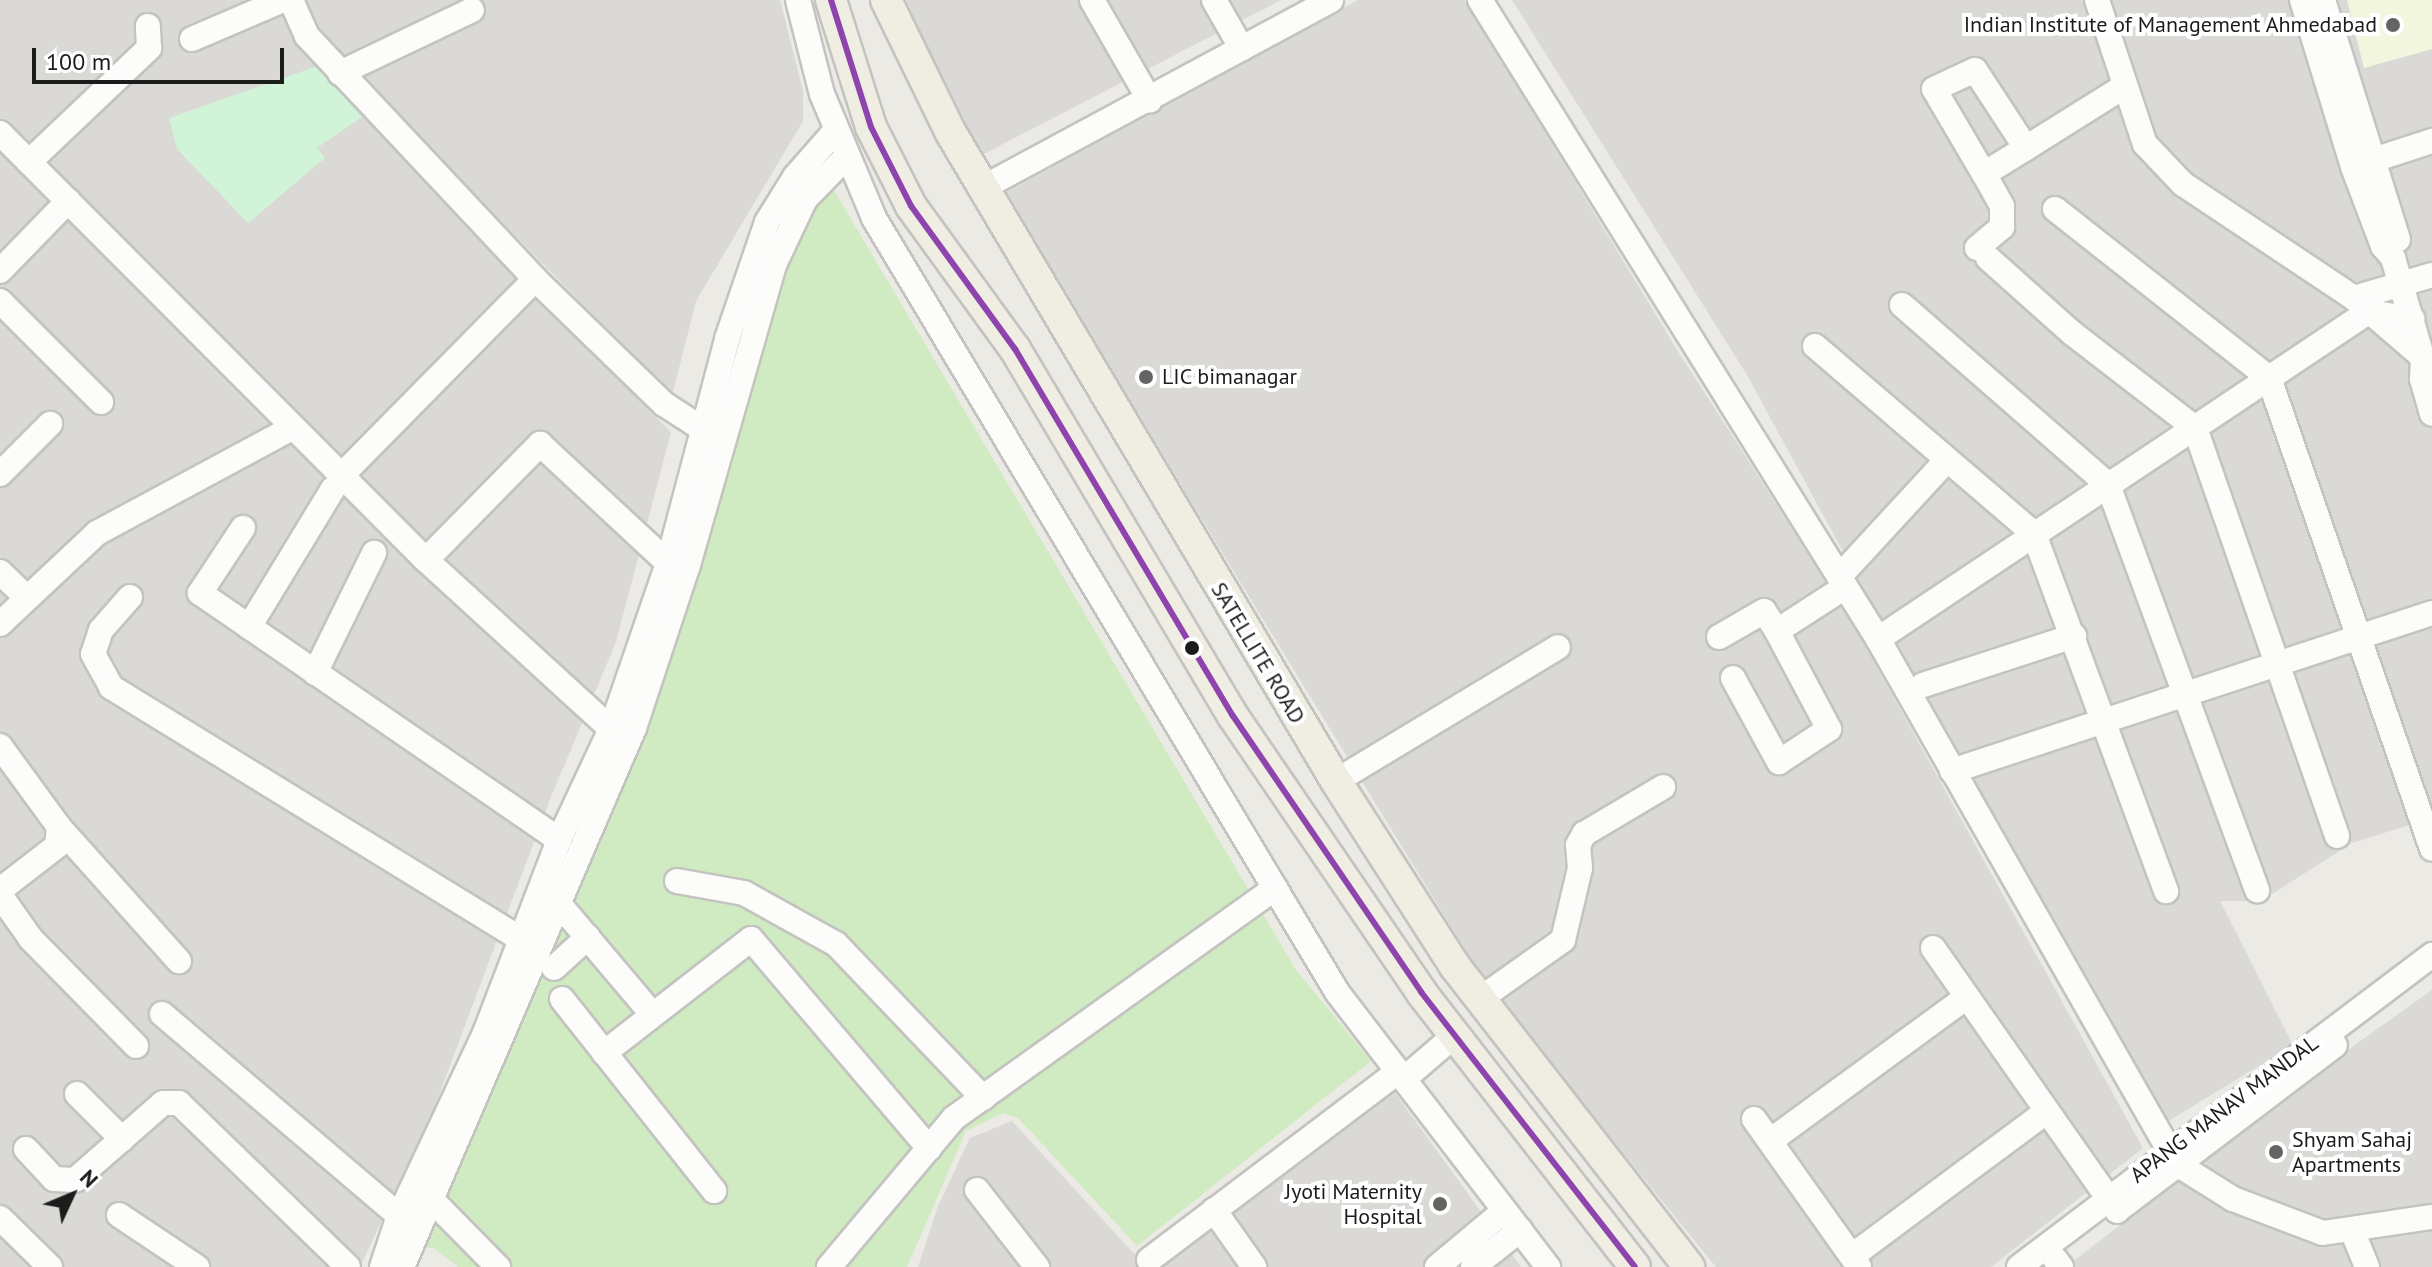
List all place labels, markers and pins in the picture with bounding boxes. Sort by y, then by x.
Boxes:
place label: Indian Institute of Management Ahmedabad [1963,12,2377,38]
marker: Indian Institute of Management Ahmedabad [2384,16,2402,34]
place label: LIC bimanagar [1162,364,1298,390]
marker: LIC bimanagar [1137,368,1155,386]
unlabelled marker [1184,640,1200,656]
place label: Shyam Sahaj Apartments [2292,1126,2412,1178]
marker: Shyam Sahaj Apartments [2267,1143,2285,1161]
place label: Jyoti Maternity Hospital [1285,1178,1422,1230]
marker: Jyoti Maternity Hospital [1429,1193,1451,1215]

